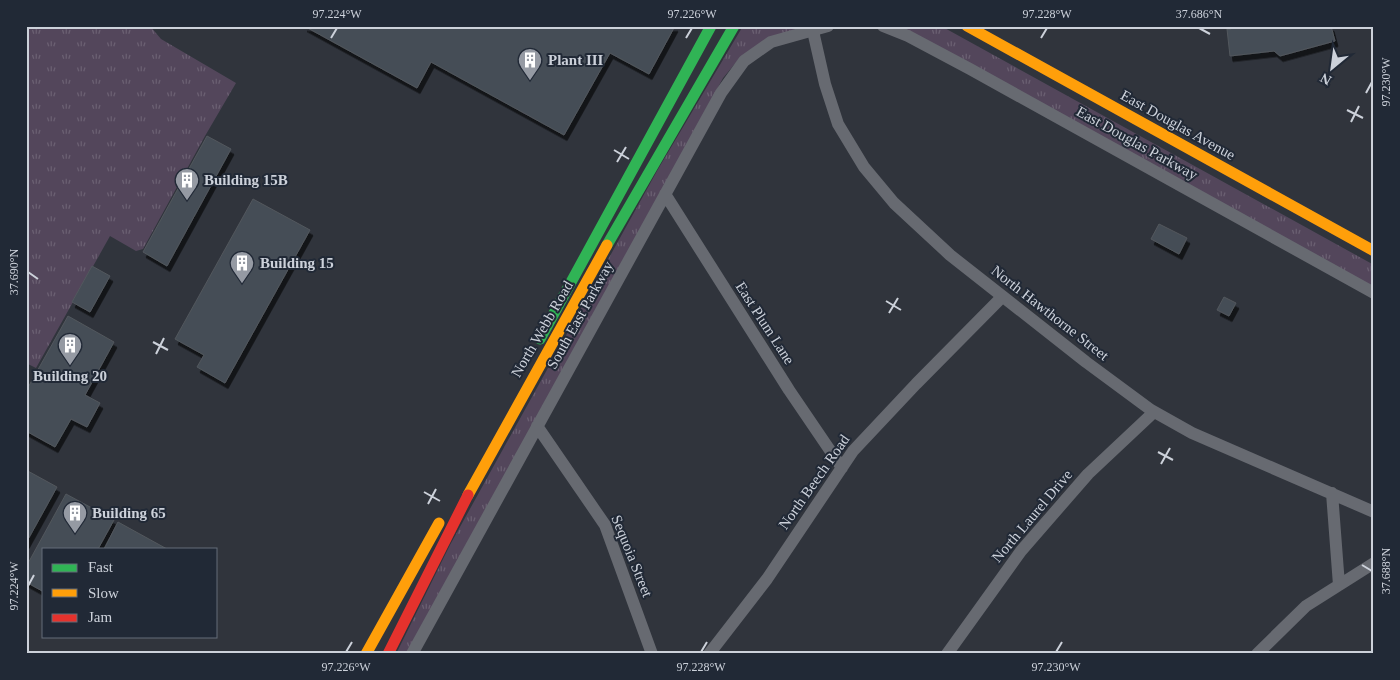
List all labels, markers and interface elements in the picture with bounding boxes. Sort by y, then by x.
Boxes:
text: 97.224°W [312,7,362,21]
text: 97.226°W [667,7,717,21]
text: 97.228°W [1022,7,1072,21]
text: 37.686°N [1176,7,1223,21]
north arrow [1308,42,1358,92]
building icon: Plant III [517,47,543,81]
place label: Plant III [548,52,604,68]
text: 97.230°W [1379,57,1393,107]
text: N [1318,70,1334,88]
street label: East Douglas Avenue [1118,87,1238,163]
street label: East Douglas Parkway [1074,103,1201,183]
building icon: Building 15B [174,167,200,201]
place label: Building 15B [204,172,288,188]
text: 37.690°N [7,248,21,295]
building icon: Building 15 [229,250,255,284]
place label: Building 15 [260,255,334,271]
street label: South East Parkway [544,258,617,372]
street label: North Hawthorne Street [988,262,1112,364]
street label: North Webb Road [508,278,576,380]
street label: East Plum Lane [732,279,798,367]
building icon: Building 20 [57,332,83,366]
place label: Building 20 [33,368,107,384]
street label: North Beech Road [775,431,853,532]
street label: North Laurel Drive [989,466,1076,565]
building icon: Building 65 [62,500,88,534]
place label: Building 65 [92,505,166,521]
street label: Sequoia Street [608,513,656,600]
text: 37.688°N [1379,547,1393,594]
legend [42,548,218,638]
text: Fast [88,559,114,575]
text: 97.224°W [7,561,21,611]
text: Slow [88,585,119,601]
text: Jam [88,609,112,625]
text: 97.226°W [321,660,371,674]
text: 97.228°W [676,660,726,674]
text: 97.230°W [1031,660,1081,674]

